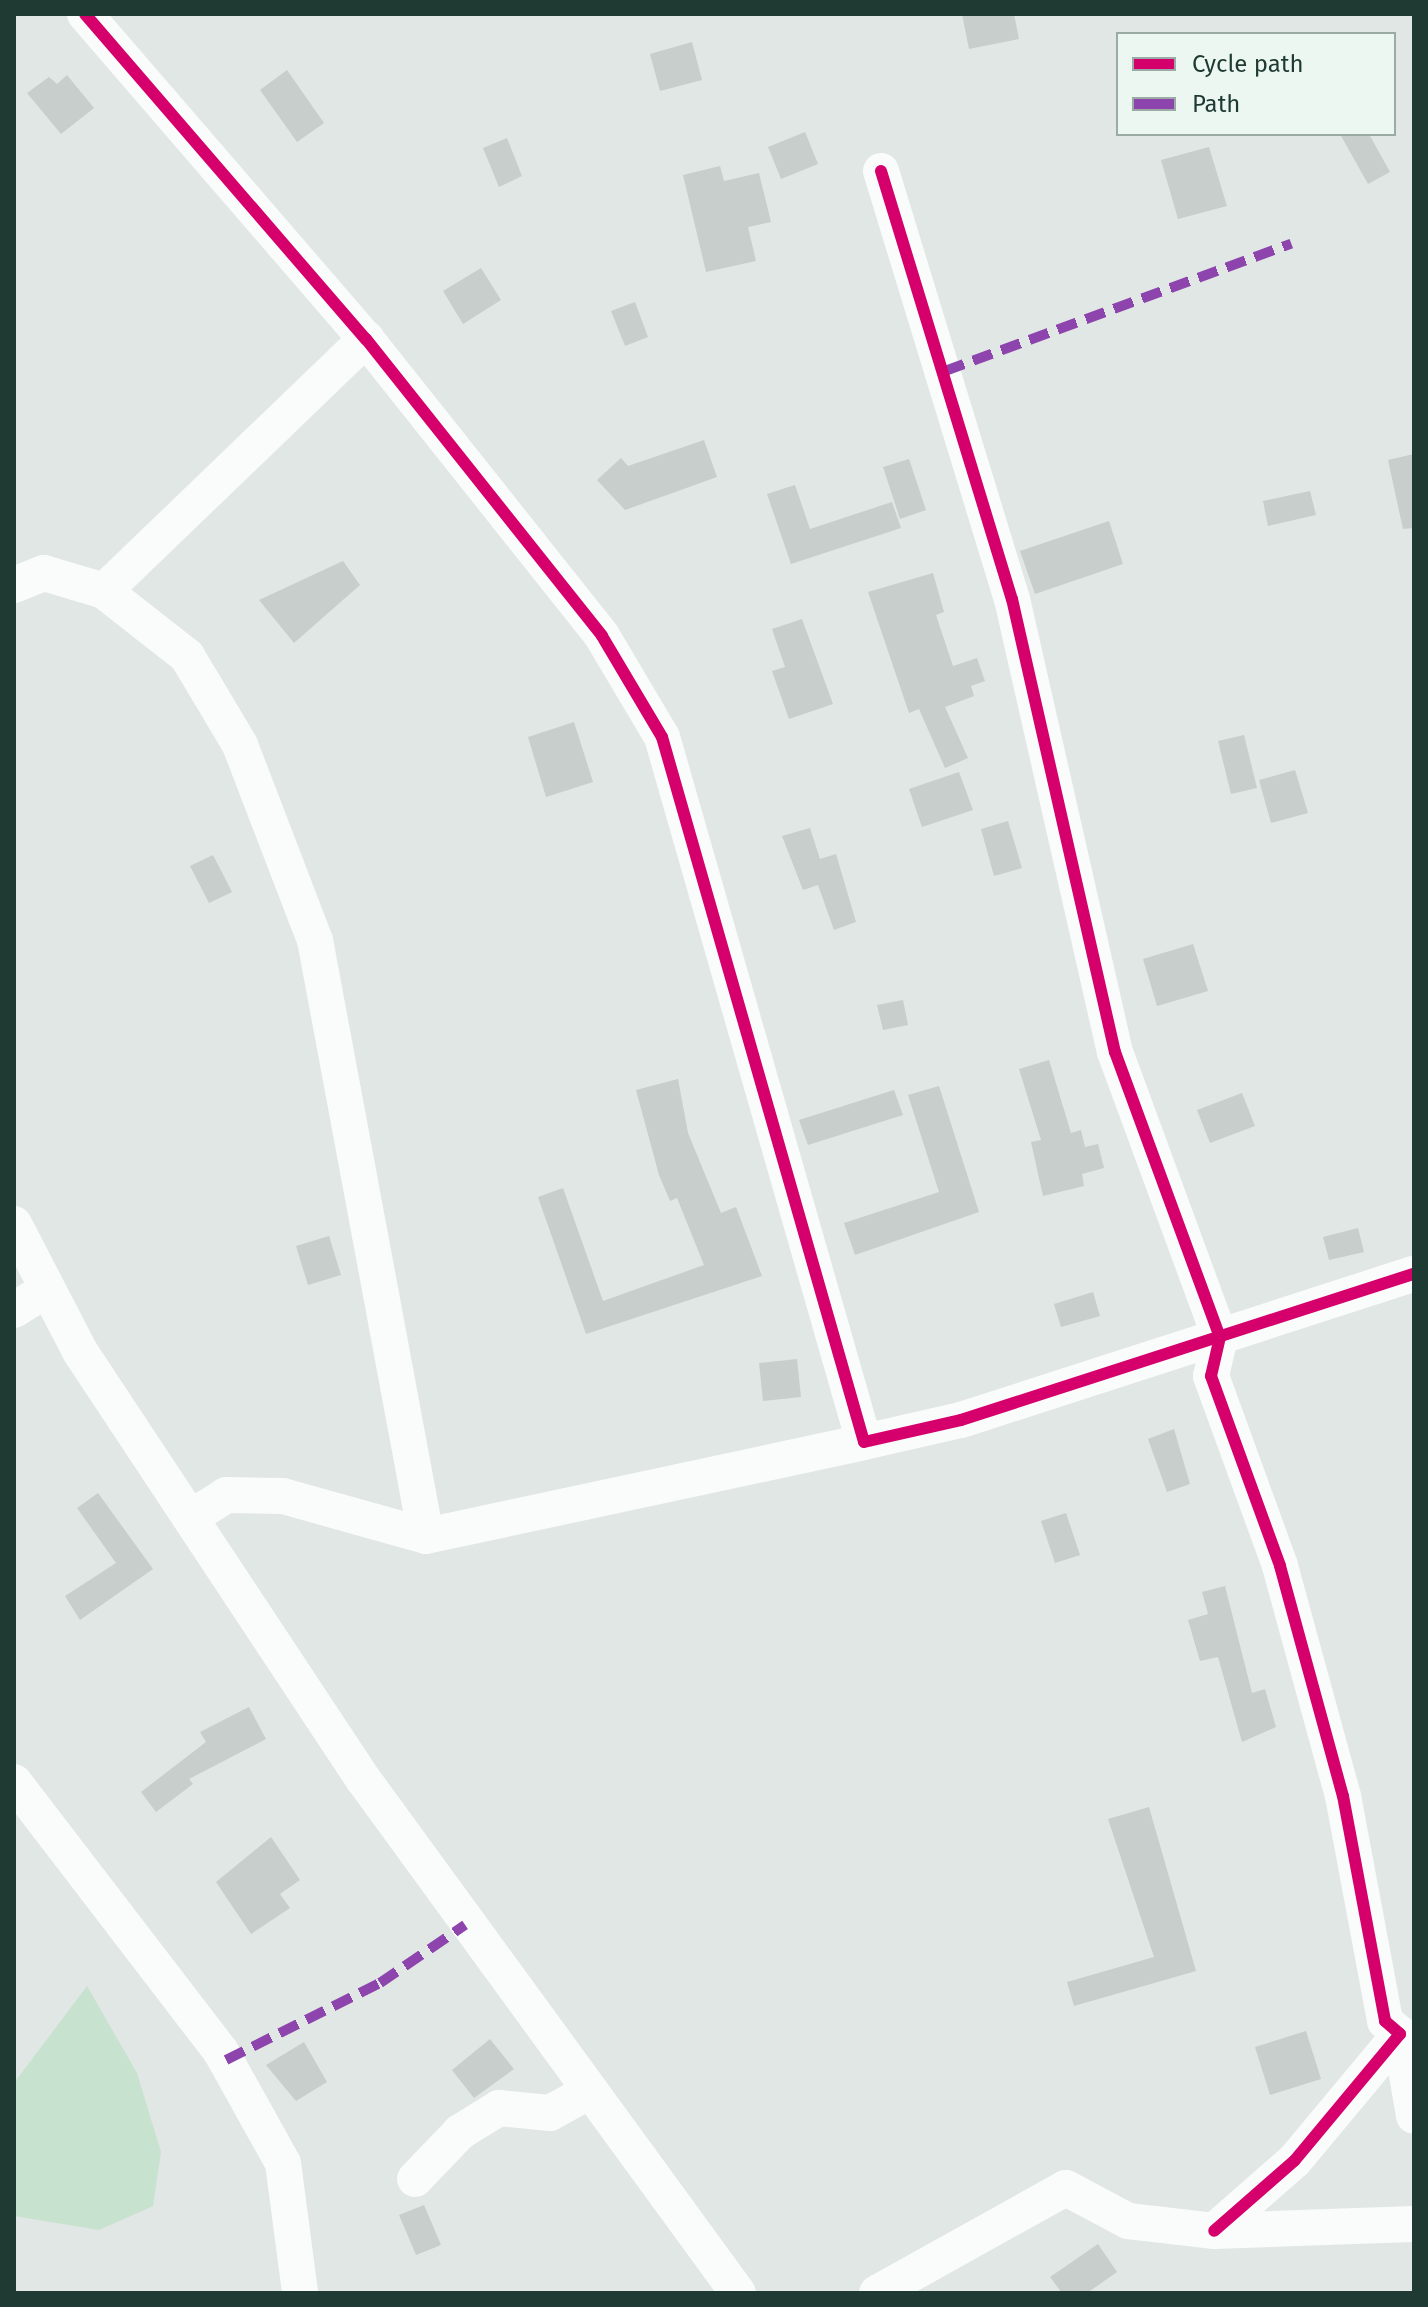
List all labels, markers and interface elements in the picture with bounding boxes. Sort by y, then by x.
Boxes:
legend [1116,32,1396,136]
text: Cycle path [1192,50,1304,78]
text: Path [1192,90,1240,118]

